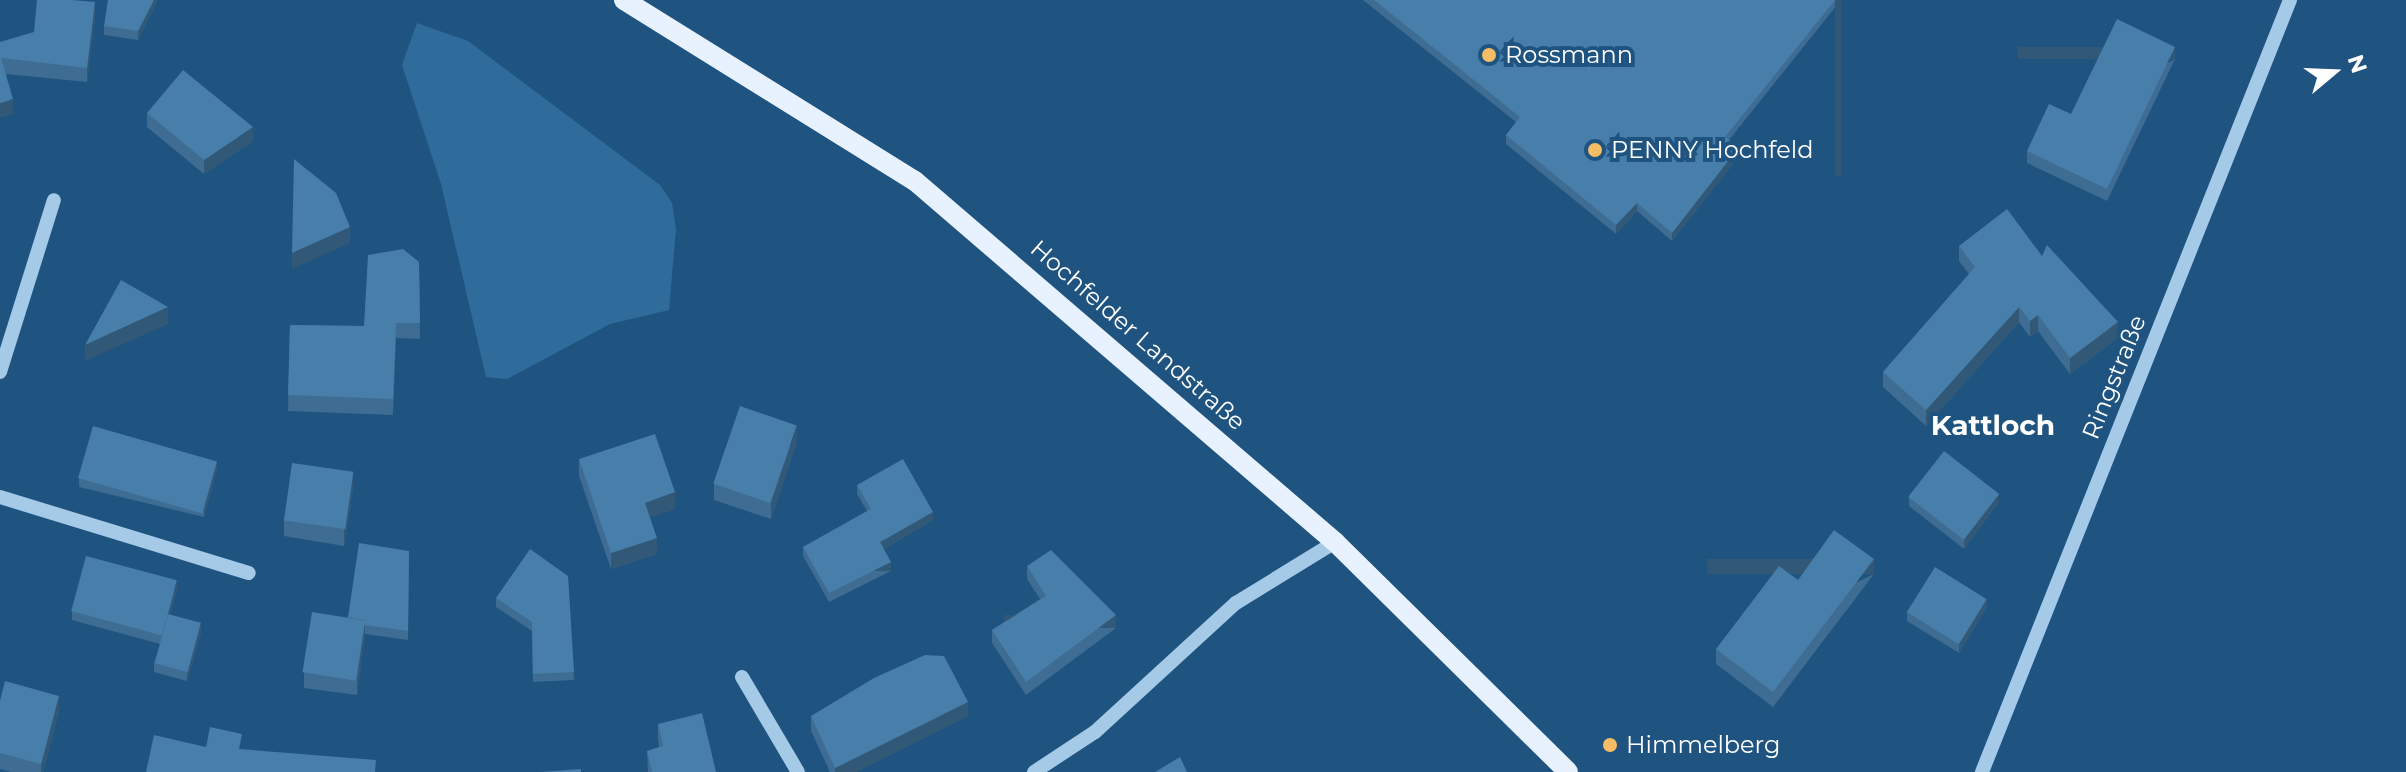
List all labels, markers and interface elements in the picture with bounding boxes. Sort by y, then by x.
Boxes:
north arrow [2294,32,2374,112]
place label: Rossmann [1505,41,1633,69]
marker: Rossmann [1480,46,1498,64]
text: N [2342,51,2373,77]
place label: PENNY Hochfeld [1611,136,1813,164]
marker: PENNY Hochfeld [1586,141,1604,159]
street label: Hochfelder Landstraße [1025,234,1251,436]
street label: Ringstraße [2076,311,2152,443]
district label: Kattloch [1931,408,2055,442]
place label: Himmelberg [1626,731,1780,759]
marker: Himmelberg [1601,736,1619,754]

